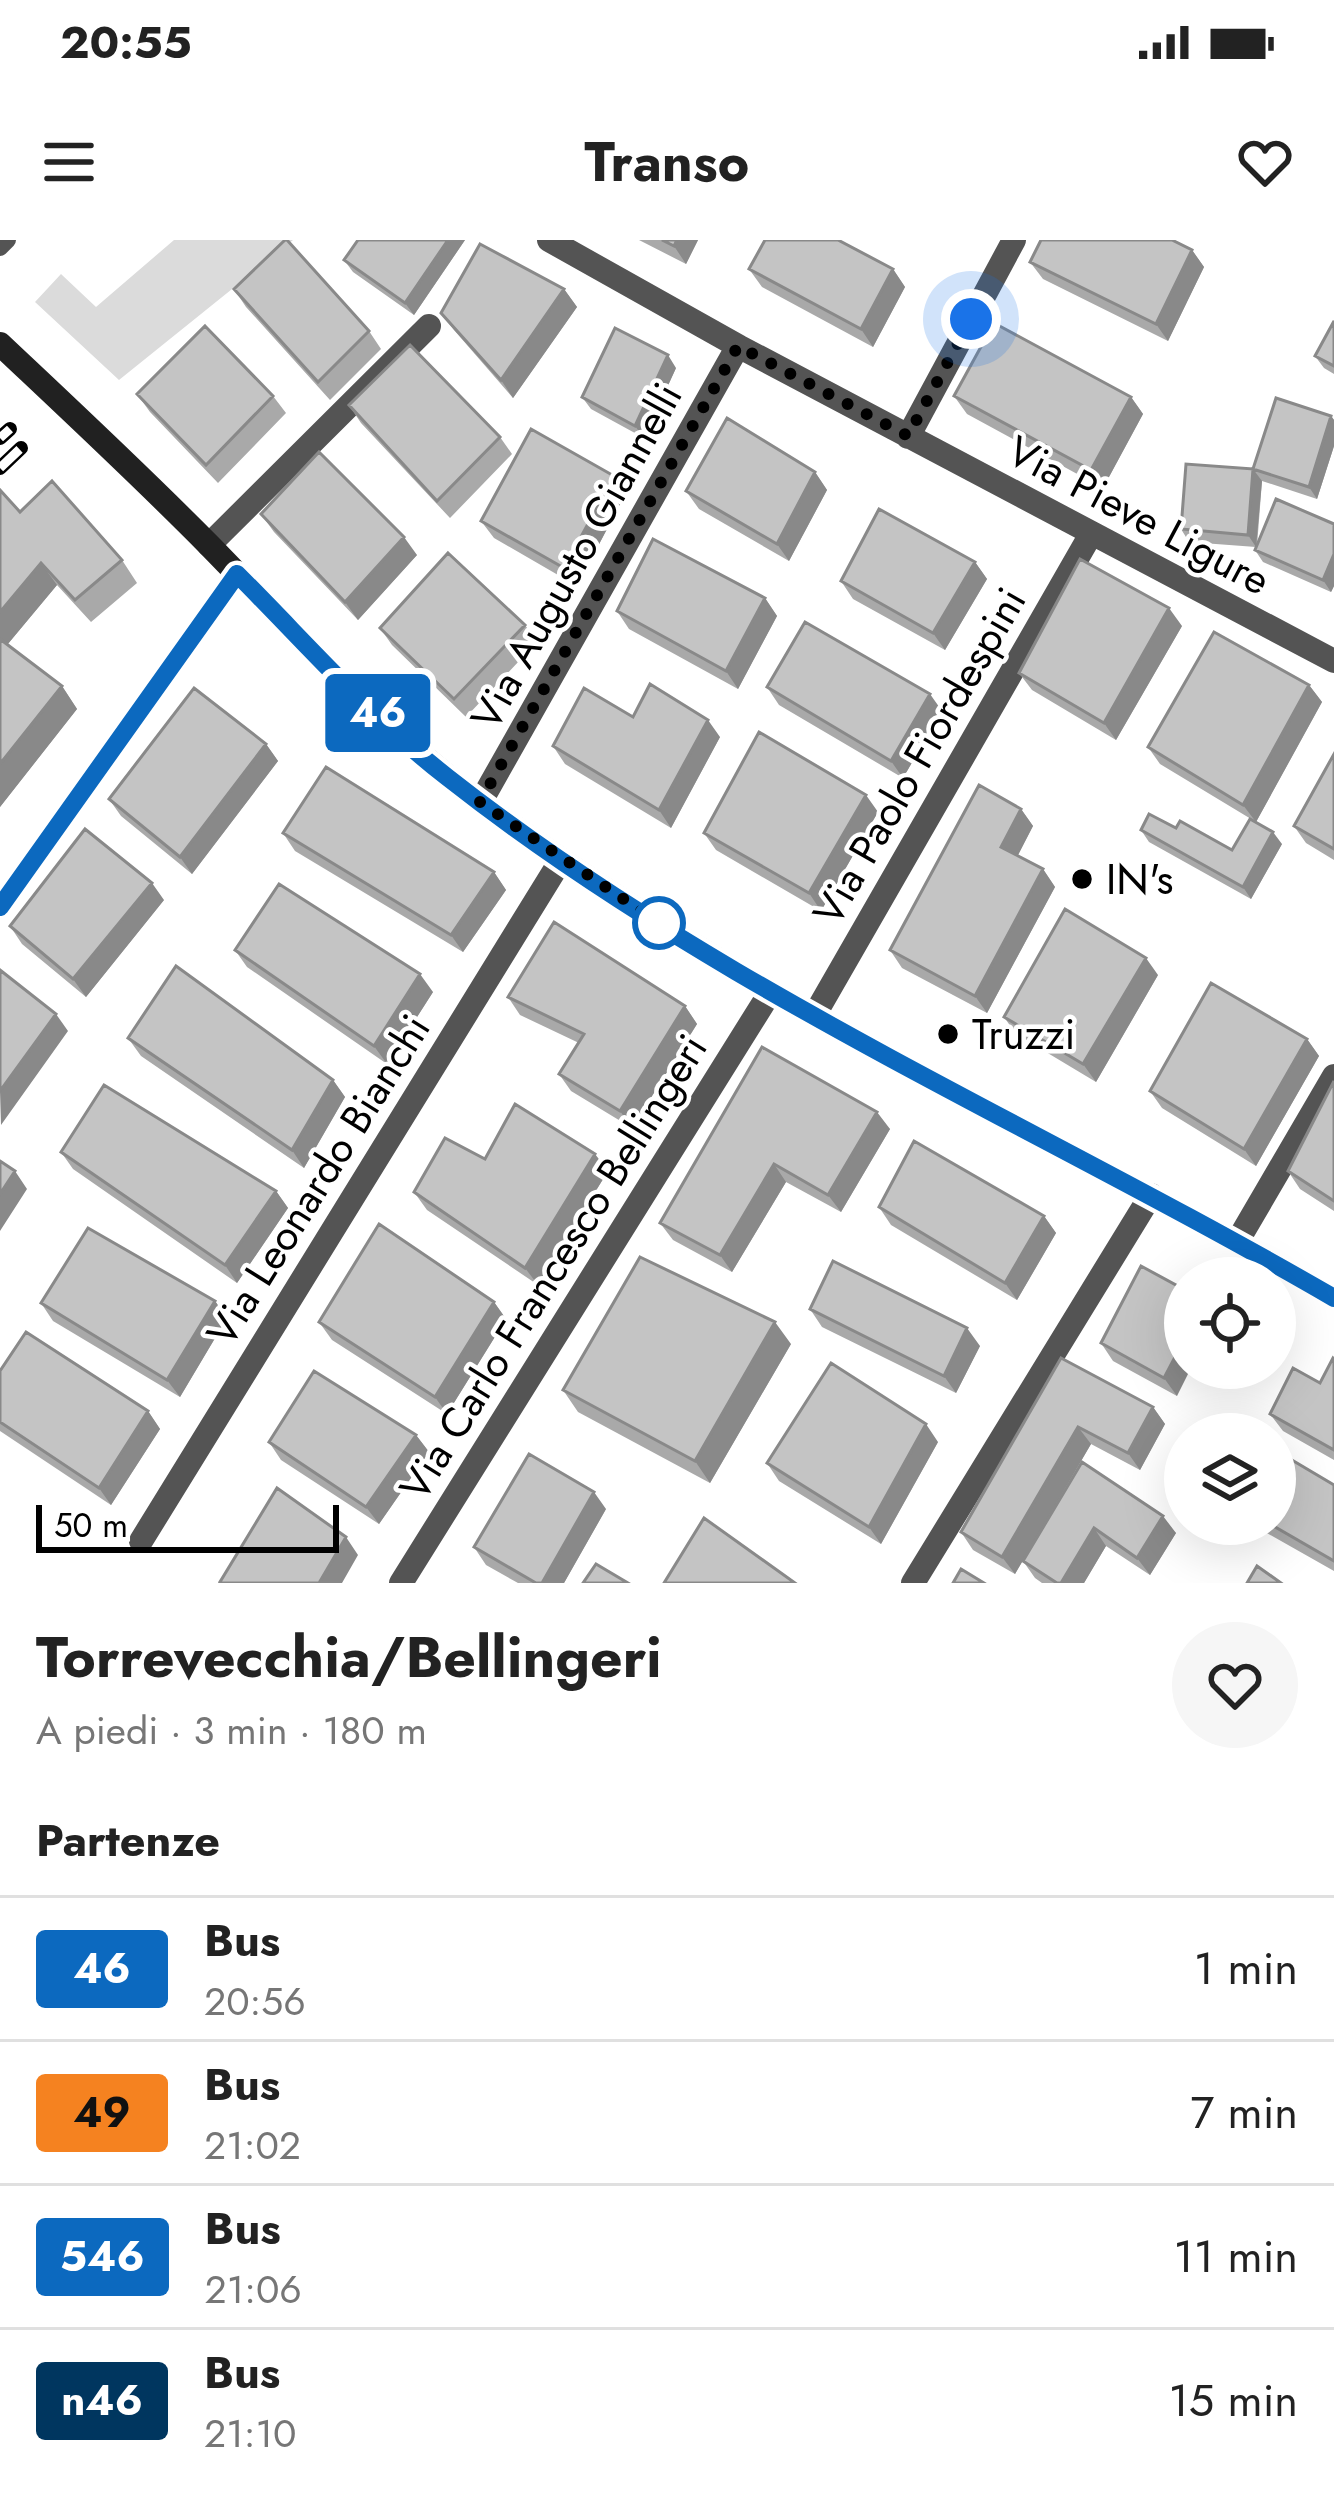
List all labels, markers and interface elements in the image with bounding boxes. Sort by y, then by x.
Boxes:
text: 20:55 [60,10,192,75]
text: Transo [585,123,749,201]
icon: menu [36,129,102,195]
icon: heart [1232,129,1298,195]
your location [941,289,1001,349]
street label: Via Augusto Giannelli [456,372,697,741]
street label: Via Pieve Ligure [997,421,1281,610]
street label: Via Paolo Fiordespini [798,576,1041,937]
line badge: 46 [324,674,432,752]
text: 46 [349,682,407,743]
place label: IN's [1106,849,1174,910]
marker: IN's [1069,866,1095,892]
unlabelled marker [634,898,684,948]
street label: Via Leonardo Bianchi [192,1003,445,1358]
place label: Truzzi [972,1004,1075,1065]
marker: Truzzi [935,1021,961,1047]
street label: Via Carlo Francesco Bellingeri [385,1022,722,1512]
map controls [1164,1257,1296,1545]
button: locate [1164,1257,1296,1389]
button: layers [1164,1413,1296,1545]
scale bar [36,1499,339,1552]
text: 50 m [54,1502,128,1549]
text: Torrevecchia/Bellingeri [36,1616,662,1698]
button: heart [1172,1622,1298,1748]
text: A piedi · 3 min · 180 m [36,1702,427,1759]
text: Partenze [36,1808,220,1873]
text: Bus [204,1908,280,1973]
text: 1 min [1194,1936,1298,2001]
text: 46 [73,1938,131,1999]
text: 20:56 [204,1973,306,2030]
text: Bus [204,2052,280,2117]
text: 7 min [1190,2080,1298,2145]
text: 49 [73,2082,131,2143]
text: 21:02 [204,2117,301,2174]
text: Bus [205,2196,281,2261]
text: 11 min [1174,2224,1298,2289]
text: 546 [60,2226,145,2287]
text: 21:06 [205,2261,302,2318]
text: Bus [204,2340,280,2405]
text: 15 min [1168,2368,1298,2433]
text: n46 [61,2370,143,2431]
text: 21:10 [204,2405,296,2462]

